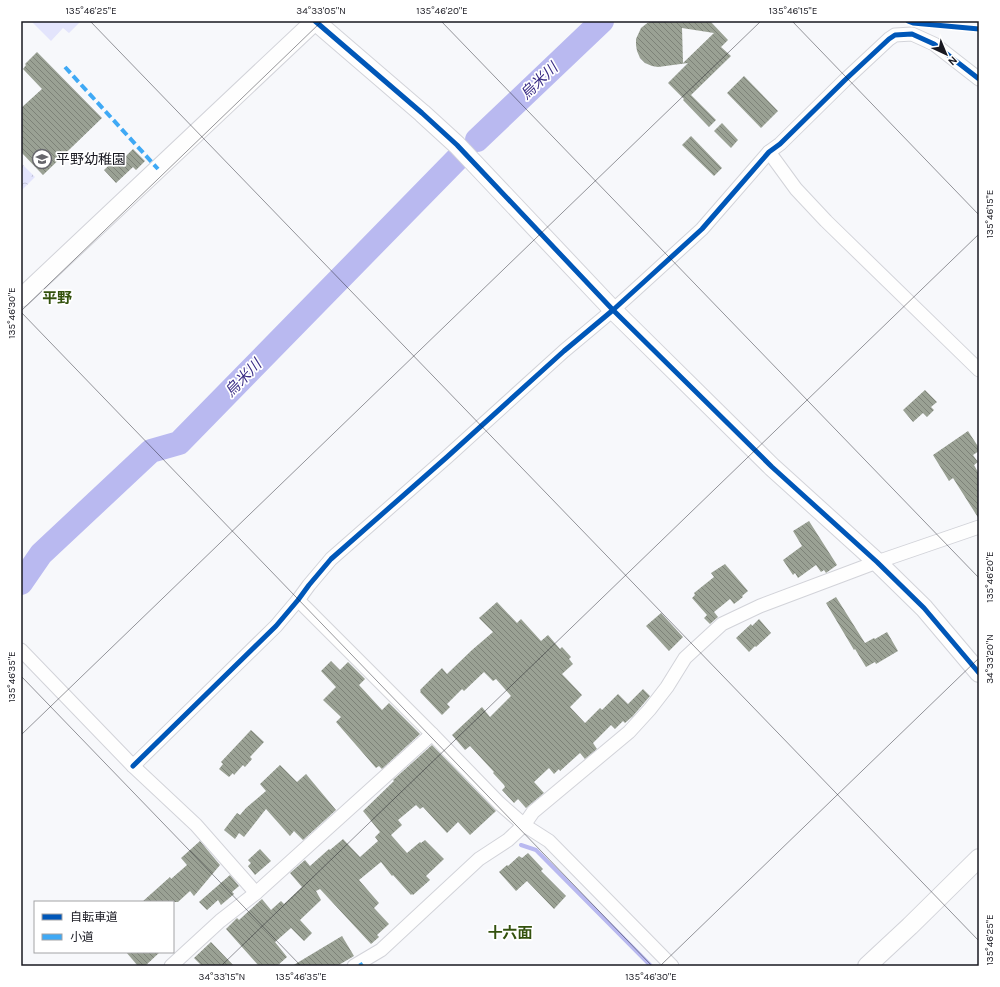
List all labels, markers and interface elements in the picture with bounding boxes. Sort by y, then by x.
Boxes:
text: 135°46'25"E [65,5,117,17]
text: 34°33'05"N [296,5,346,17]
text: 135°46'20"E [416,5,468,17]
text: 135°46'15"E [769,5,817,17]
north arrow [926,34,966,74]
text: N [945,53,960,68]
water label: 烏米川 [517,58,563,103]
school or university icon: 平野幼稚園 [31,148,53,170]
place label: 平野幼稚園 [56,151,126,168]
text: 135°46'15"E [984,190,996,238]
text: 135°46'30"E [6,287,18,339]
district label: 平野 [42,289,72,307]
water label: 烏米川 [221,354,266,400]
text: 135°46'20"E [984,551,996,603]
text: 34°33'20"N [984,634,996,684]
text: 135°46'35"E [6,651,18,703]
legend [34,901,174,953]
text: 自転車道 [70,910,118,924]
text: 135°46'25"E [984,914,996,966]
district label: 十六面 [487,924,533,942]
text: 小道 [70,930,94,944]
text: 34°33'15"N [199,971,245,983]
text: 135°46'35"E [275,971,327,983]
text: 135°46'30"E [625,971,677,983]

